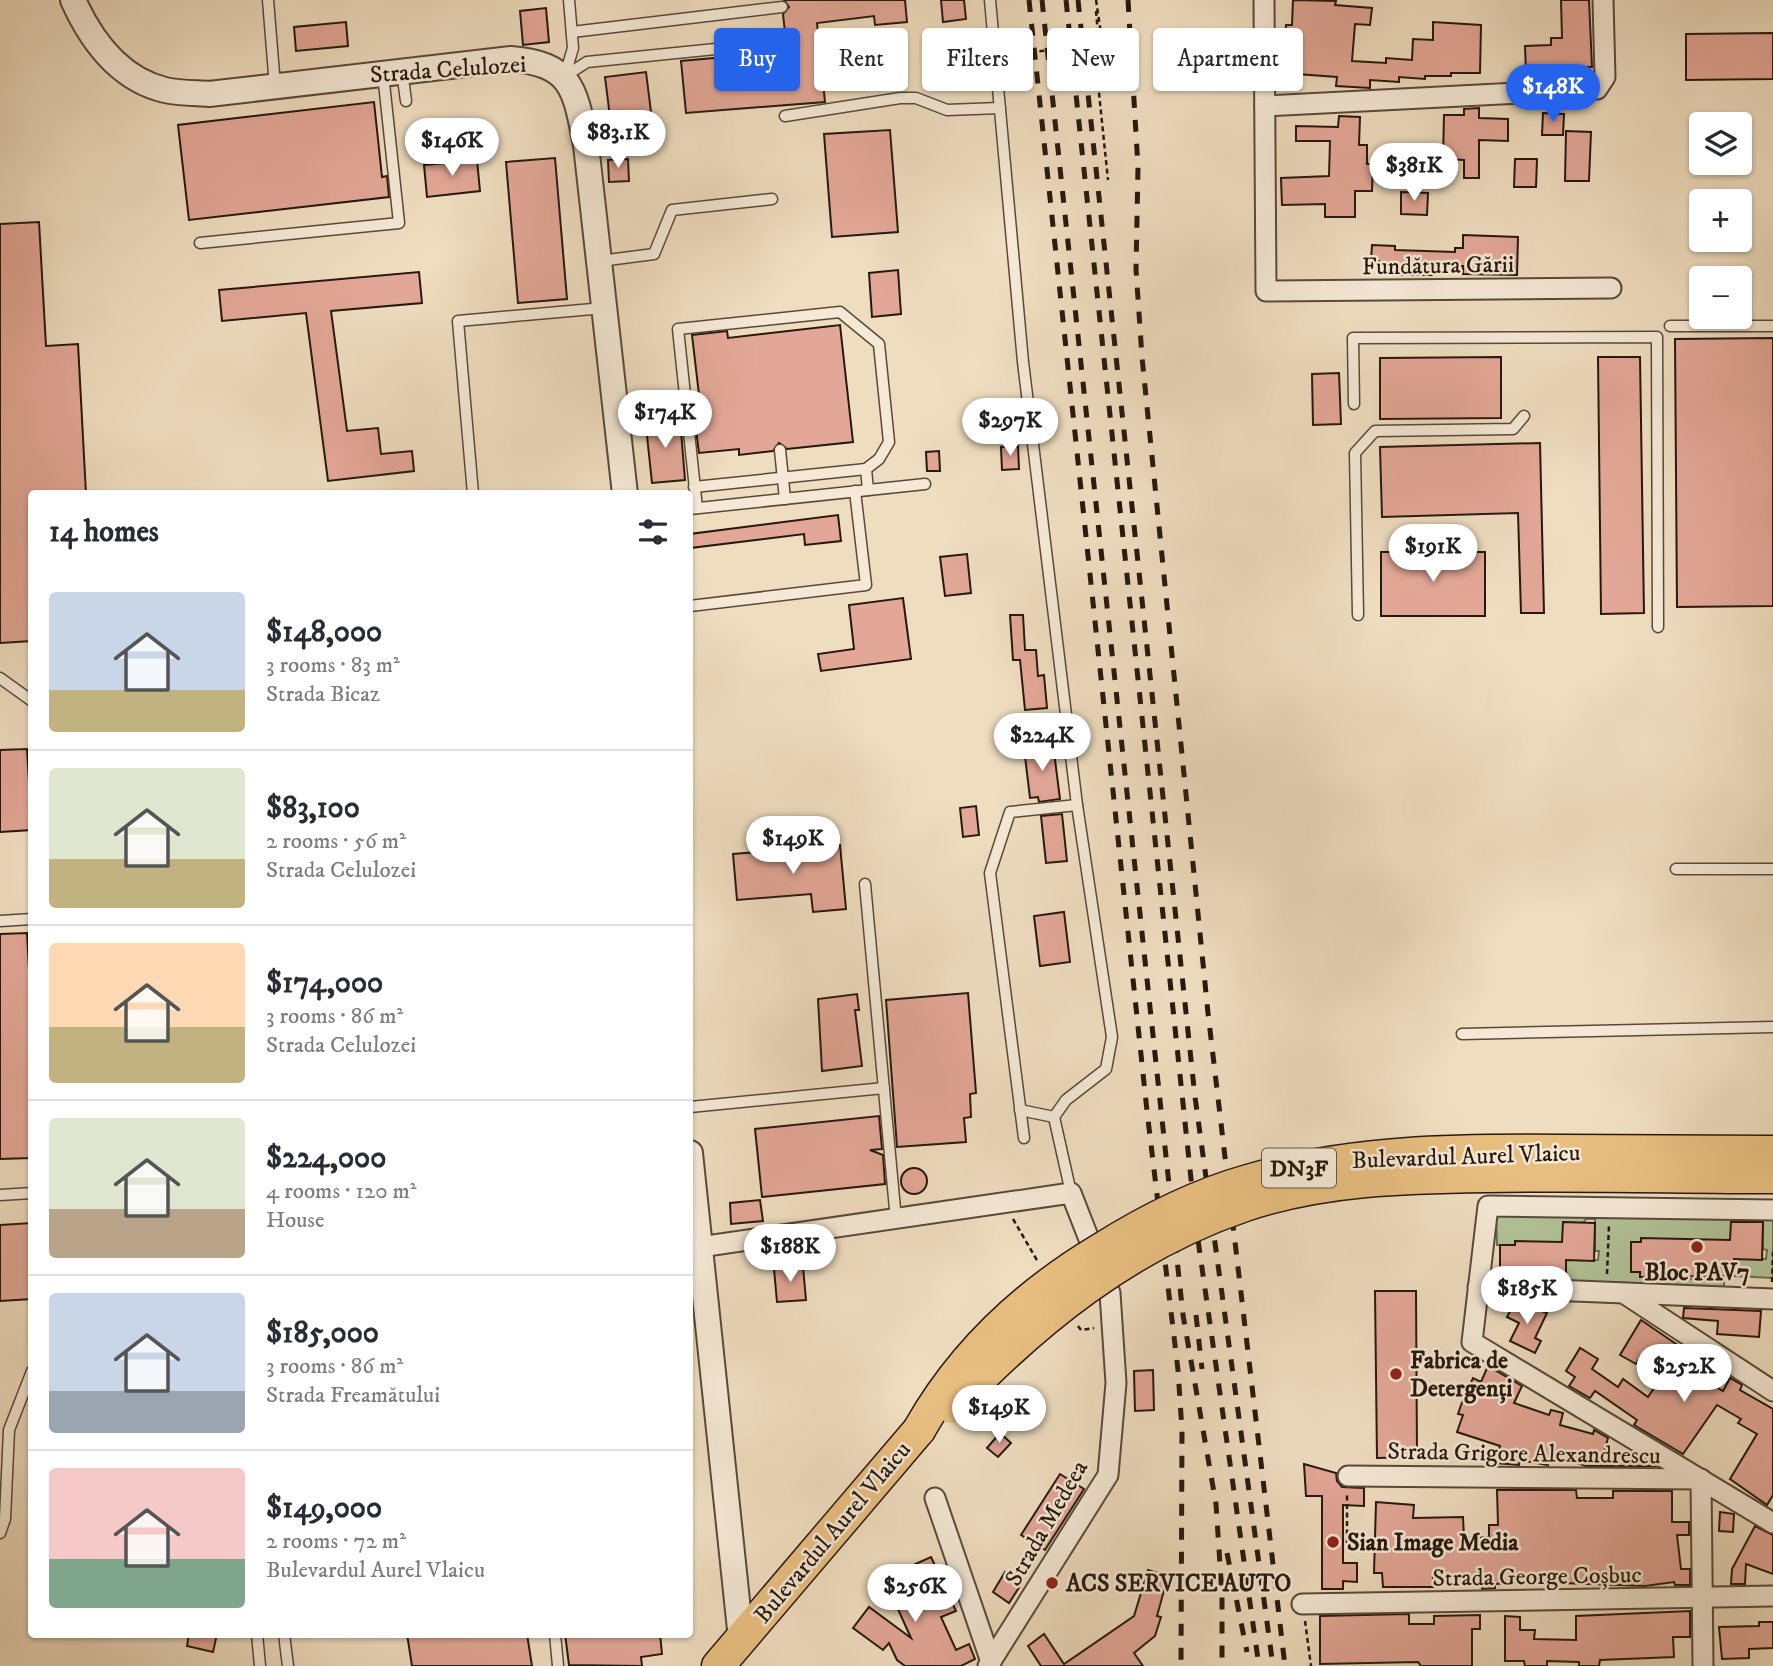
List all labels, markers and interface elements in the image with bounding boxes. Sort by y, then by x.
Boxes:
chip: Buy [714,28,800,91]
chip: Rent [814,28,908,91]
chip: Filters [922,28,1033,91]
chip: New [1047,28,1139,91]
chip: Apartment [1153,28,1303,91]
street label: Strada Celulozei [369,50,527,90]
pin: $148K [1504,64,1602,124]
text: $148K [1522,72,1584,101]
pin: $83.1K [561,110,675,170]
map controls [1689,112,1752,329]
button: layers [1689,112,1752,175]
pin: $146K [403,118,501,178]
text: $83.1K [587,118,649,147]
text: $146K [421,126,483,155]
pin: $381K [1365,144,1463,203]
text: $381K [1385,151,1443,180]
button: + [1689,189,1752,252]
street label: Fundătura Gării [1362,250,1514,282]
button: − [1689,266,1752,329]
pin: $174K [616,391,714,450]
text: $174K [634,398,696,427]
pin: $297K [961,398,1059,458]
text: $297K [978,406,1042,435]
icon: filters [634,513,672,551]
text: 14 homes [49,514,159,551]
pin: $191K [1384,524,1482,584]
text: $191K [1405,532,1461,561]
text: $148,000 [266,614,382,651]
icon: home [105,620,189,704]
text: 3 rooms · 83 m² [266,651,400,680]
text: Strada Bicaz [266,680,380,709]
pin: $224K [993,714,1091,773]
text: $224K [1010,721,1074,750]
text: $83,100 [266,790,360,827]
icon: home [105,796,189,880]
pin: $149K [744,816,842,876]
text: $149K [762,824,824,853]
text: 2 rooms · 56 m² [266,827,406,856]
text: Strada Celulozei [266,856,416,885]
text: $174,000 [266,965,383,1002]
icon: home [105,971,189,1055]
text: 3 rooms · 86 m² [266,1002,403,1031]
text: Strada Celulozei [266,1031,416,1060]
street label: Bulevardul Aurel Vlaicu [1351,1138,1581,1176]
text: $224,000 [266,1140,386,1177]
icon: home [105,1146,189,1230]
road number: DN3F [1262,1148,1336,1188]
text: 4 rooms · 120 m² [266,1177,417,1206]
text: House [266,1206,324,1235]
pin: $188K [741,1224,839,1284]
text: $188K [760,1232,820,1261]
marker: Bloc PAV7 [1689,1239,1705,1255]
place label: Bloc PAV7 [1644,1258,1750,1288]
pin: $185K [1478,1266,1576,1326]
text: $185K [1497,1274,1557,1303]
text: $185,000 [266,1315,379,1352]
icon: home [105,1321,189,1405]
pin: $252K [1635,1344,1733,1404]
place label: Fabrica de Detergenți [1410,1346,1512,1404]
text: 3 rooms · 86 m² [266,1352,403,1381]
text: $252K [1653,1352,1715,1381]
marker: Fabrica de Detergenți [1388,1366,1404,1382]
text: Strada Freamătului [266,1381,440,1410]
pin: $149K [950,1386,1048,1445]
text: $149K [968,1393,1030,1422]
street label: Bulevardul Aurel Vlaicu [748,1435,918,1630]
street label: Strada Grigore Alexandrescu [1387,1437,1661,1471]
street label: Strada Medeea [999,1455,1095,1592]
text: $149,000 [266,1490,382,1527]
icon: home [105,1496,189,1580]
text: 2 rooms · 72 m² [266,1527,406,1556]
place label: Sian Image Media [1347,1528,1519,1558]
marker: Sian Image Media [1325,1534,1341,1550]
text: Bulevardul Aurel Vlaicu [266,1556,485,1585]
street label: Strada George Coșbuc [1432,1560,1642,1594]
pin: $256K [866,1564,964,1624]
place label: ACS SERVICE AUTO [1065,1569,1291,1599]
text: $256K [883,1572,947,1601]
marker: ACS SERVICE AUTO [1044,1575,1060,1591]

